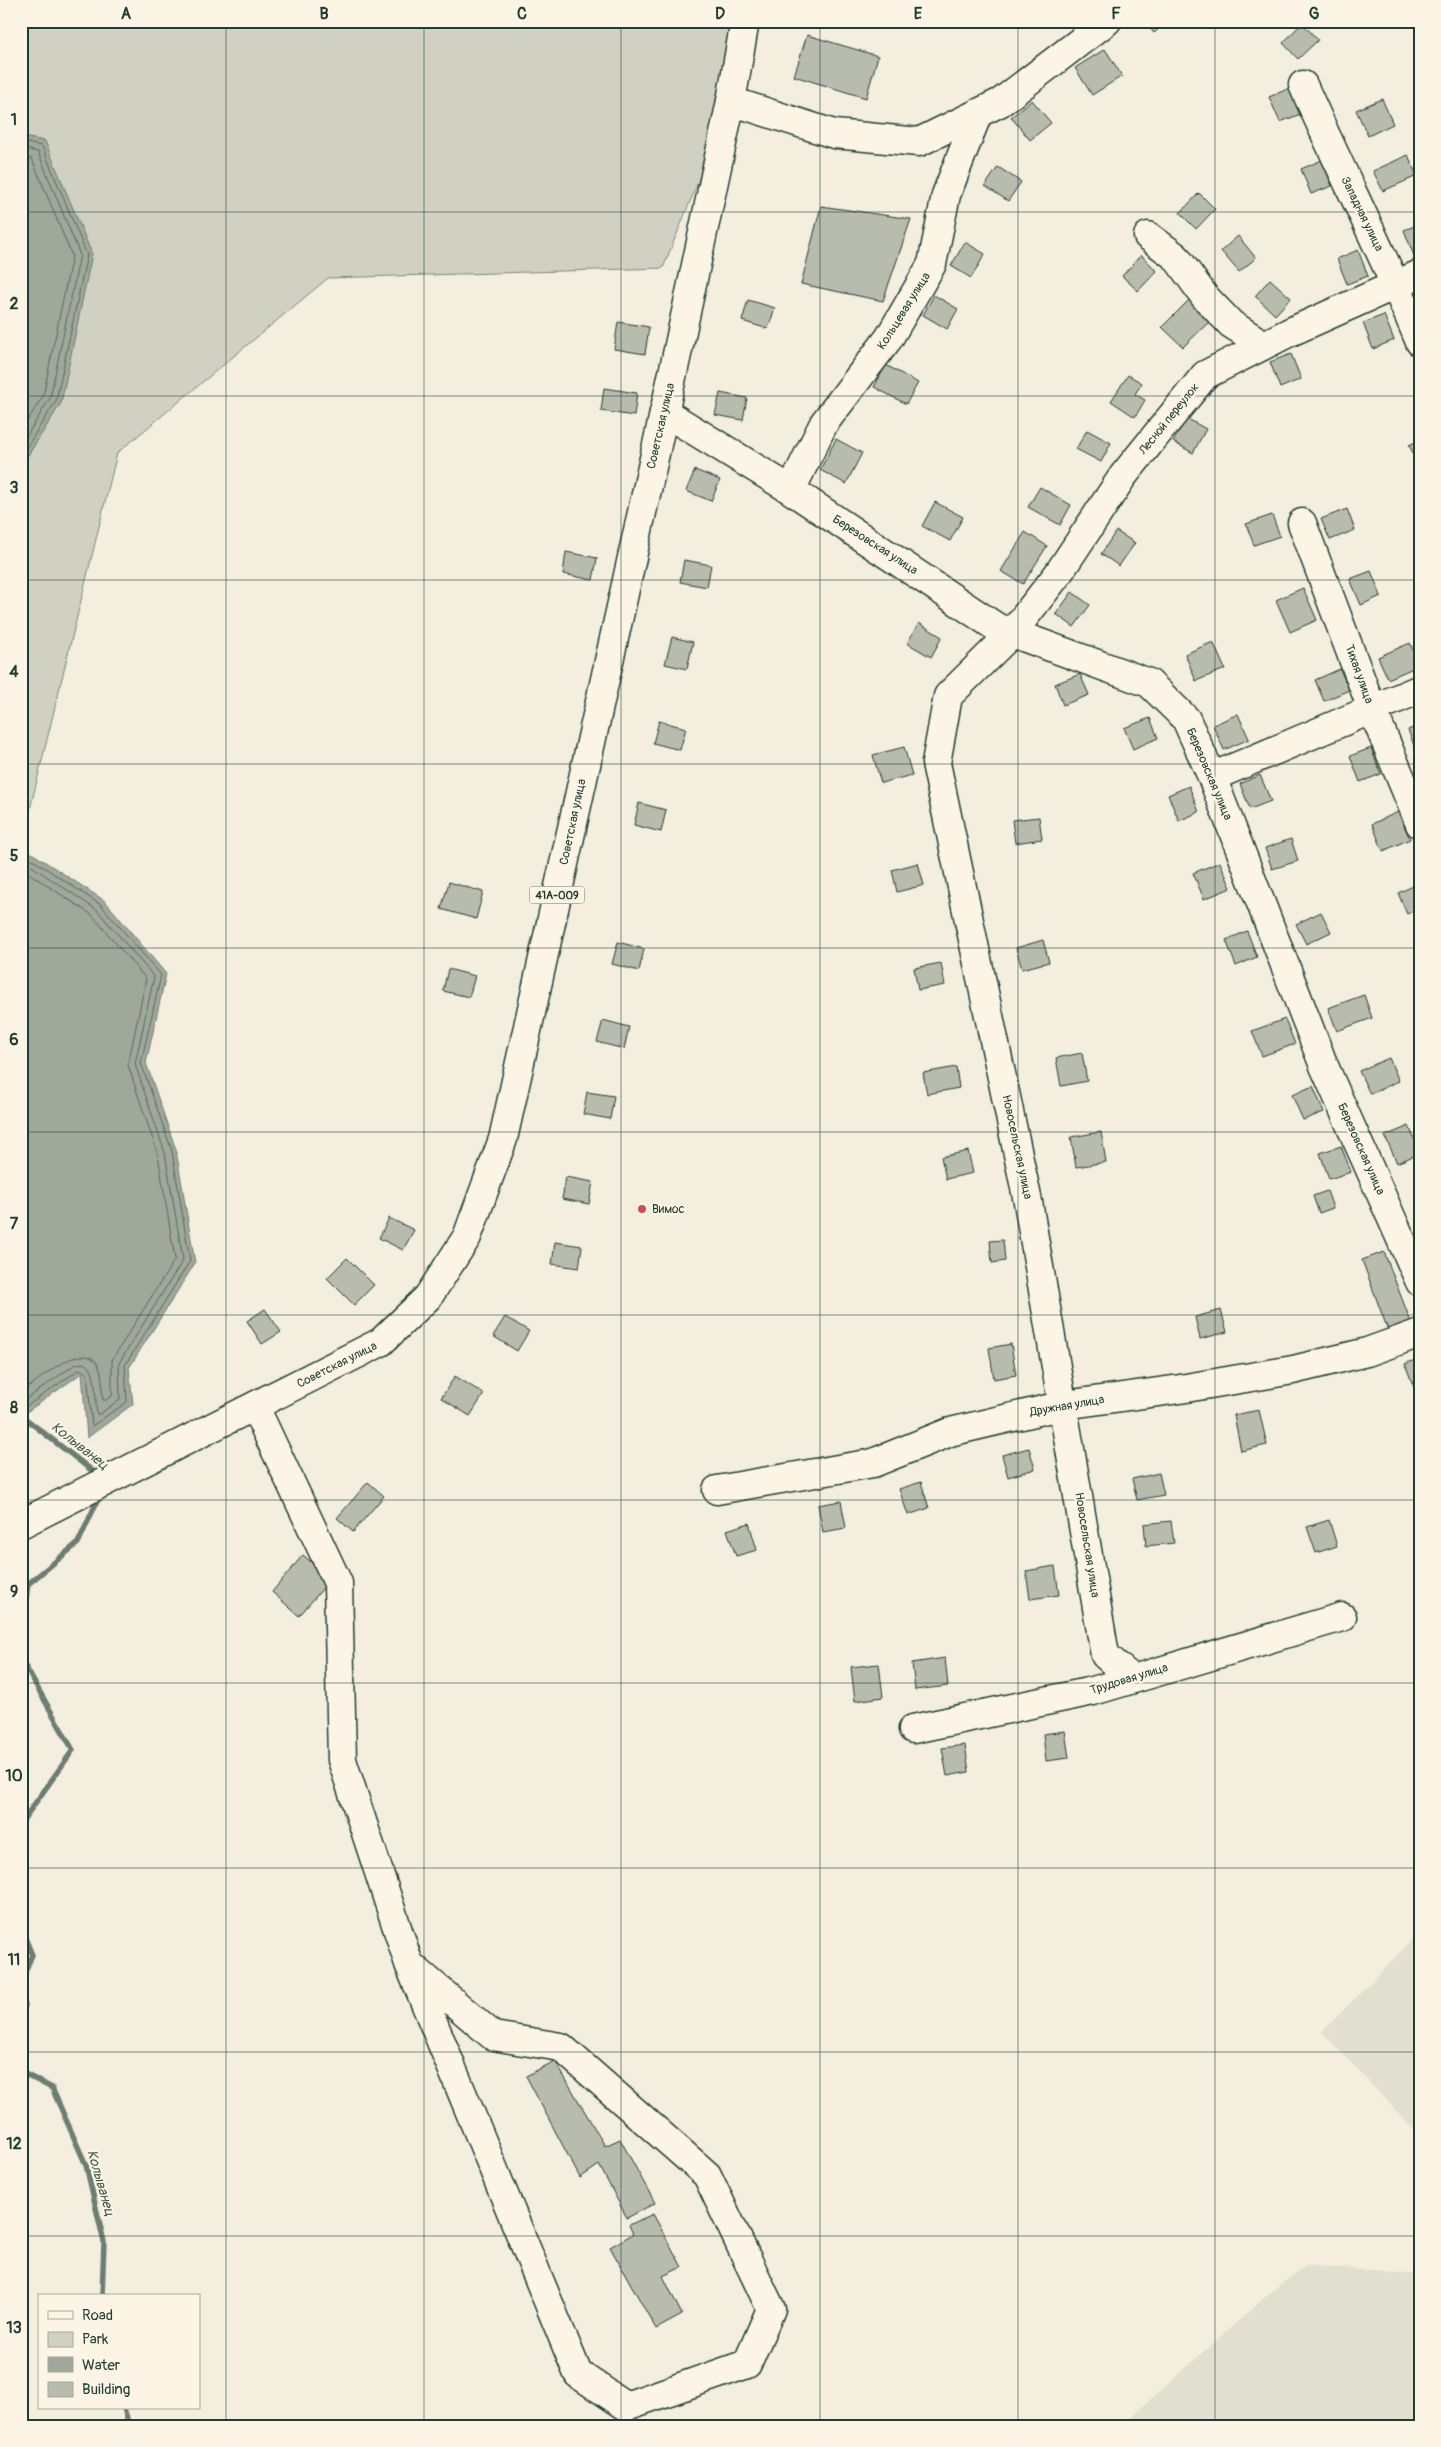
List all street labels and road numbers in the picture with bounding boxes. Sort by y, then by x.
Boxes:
street label: Западная улица [1337,174,1387,254]
street label: Кольцевая улица [874,269,934,352]
street label: Лесной переулок [1135,380,1202,459]
street label: Советская улица [644,381,678,470]
street label: Березовская улица [829,512,921,578]
street label: Тихая улица [1341,642,1377,706]
street label: Березовская улица [1183,726,1235,823]
street label: Советская улица [557,777,590,866]
road number: 41А-009 [530,886,584,904]
street label: Новосельская улица [999,1093,1035,1201]
street label: Березовская улица [1334,1101,1388,1198]
street label: Советская улица [295,1338,380,1392]
street label: Дружная улица [1028,1392,1106,1420]
street label: Новосельская улица [1071,1491,1103,1599]
street label: Трудовая улица [1088,1660,1170,1698]

